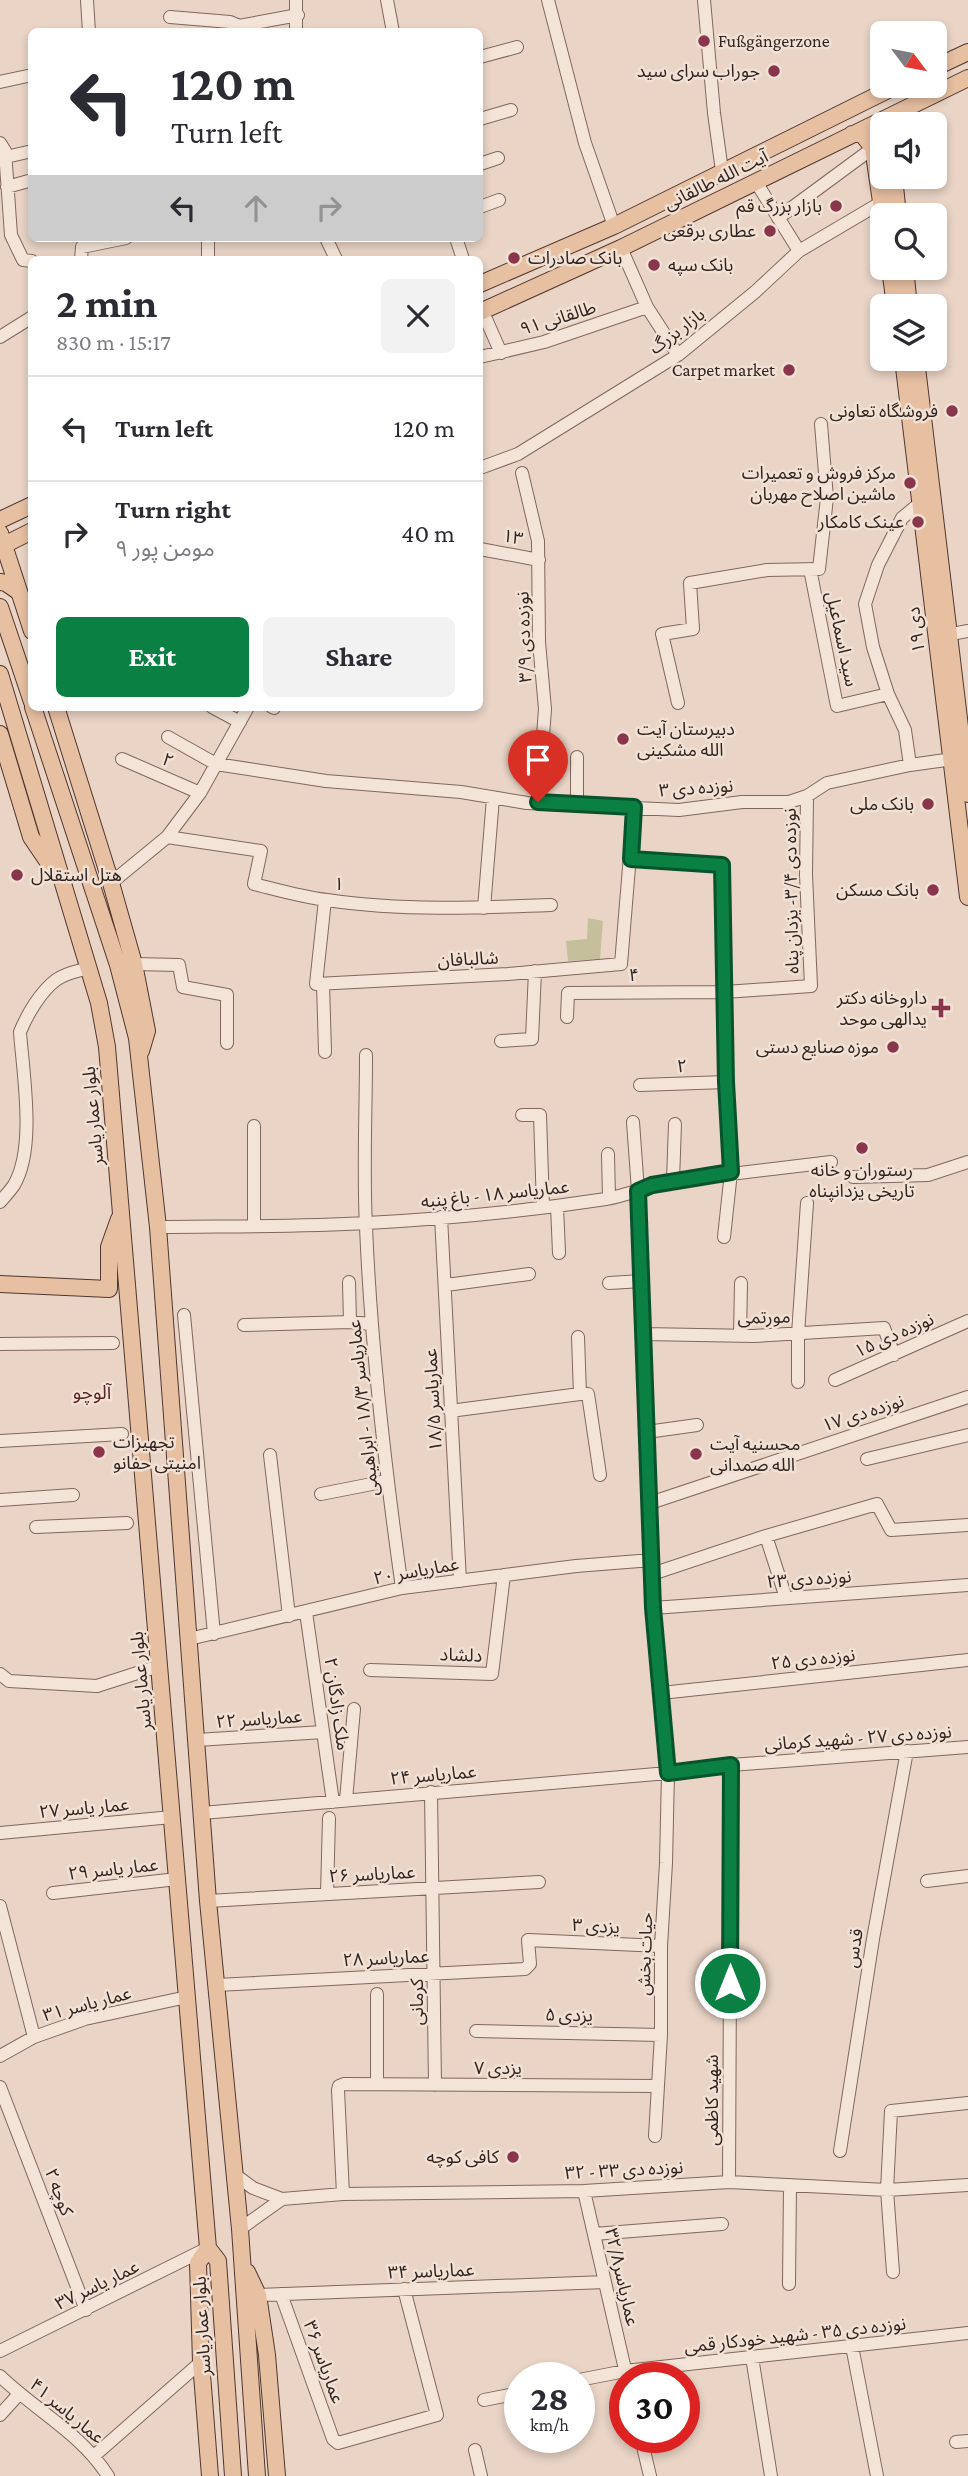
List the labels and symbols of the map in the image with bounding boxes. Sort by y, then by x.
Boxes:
north arrow [870,21,947,98]
place label: Fußgängerzone [718,31,830,51]
marker: Fußgängerzone [696,33,712,49]
place label: جوراب سرای سید [637,61,760,82]
marker: جوراب سرای سید [766,63,782,79]
street label: آیت الله طالقانی [661,146,772,215]
place label: بازار بزرگ قم [736,196,822,219]
marker: بازار بزرگ قم [828,198,844,214]
place label: عطاری برقعی [663,221,756,242]
marker: عطاری برقعی [762,223,778,239]
place label: بانک صادرات [528,248,622,269]
marker: بانک صادرات [506,250,522,266]
place label: بانک سپه [668,255,733,276]
marker: بانک سپه [646,257,662,273]
street label: طالقانی ۹۱ [518,297,599,340]
street label: بازار بزرگ [645,304,709,359]
place label: Carpet market [672,360,776,380]
marker: Carpet market [781,362,797,378]
place label: فروشگاه تعاونی [829,401,938,422]
marker: فروشگاه تعاونی [944,403,960,419]
place label: مرکز فروش و تعمیرات ماشین اصلاح مهربان [742,463,896,507]
marker: مرکز فروش و تعمیرات ماشین اصلاح مهربان [902,475,918,491]
place label: عینک کامکار [817,512,904,533]
marker: عینک کامکار [910,514,926,530]
street label: ۱۳ [501,525,525,549]
street label: سید اسماعیل [821,590,862,689]
street label: نوزده دی ۳/۹ [512,591,537,683]
street label: ۱۹ دی [903,606,930,654]
place label: دبیرستان آیت الله مشکینی [637,719,735,761]
pin [508,730,568,802]
marker: دبیرستان آیت الله مشکینی [615,731,631,747]
street label: ۲ [159,749,177,771]
street label: نوزده دی ۳ [658,775,734,802]
place label: بانک ملی [850,794,914,815]
marker: بانک ملی [920,796,936,812]
street label: نوزده دی ۳/۴- یزدان پناه [780,808,804,974]
place label: هتل استقلال [31,865,122,886]
marker: هتل استقلال [9,867,25,883]
street label: ۱ [333,874,345,894]
place label: بانک مسکن [836,880,919,901]
marker: بانک مسکن [925,882,941,898]
street label: شالبافان [437,947,499,972]
street label: ۴ [629,965,639,985]
place label: داروخانه دکتر یدالهی موحد [836,988,927,1030]
marker: داروخانه دکتر یدالهی موحد [933,1000,949,1016]
place label: موزه صنایع دستی [756,1037,879,1061]
marker: موزه صنایع دستی [885,1039,901,1055]
street label: ۲ [677,1056,687,1076]
street label: بلوار عمار یاسر [79,1065,108,1167]
marker: رستوران و خانه تاریخی یزدانپناه [854,1140,870,1156]
place label: رستوران و خانه تاریخی یزدانپناه [809,1160,915,1202]
street label: عماریاسر ۱۸ - باغ پنبه [420,1176,571,1216]
street label: مورتمی [737,1307,791,1328]
street label: نوزده دی ۱۵ [851,1309,937,1362]
street label: عماریاسر ۱۸/۳ - ابراهیمی [344,1319,383,1497]
street label: عماریاسر ۱۸/۵ [420,1348,447,1452]
district label: آلوچو [73,1382,113,1405]
street label: نوزده دی ۱۷ [820,1390,907,1437]
place label: تجهیزات امنیتی حفانو [113,1432,201,1474]
place label: محسنیه آیت الله صمدانی [710,1434,801,1476]
marker: تجهیزات امنیتی حفانو [91,1444,107,1460]
marker: محسنیه آیت الله صمدانی [688,1446,704,1462]
street label: عماریاسر ۲۰ [372,1554,461,1589]
street label: نوزده دی ۲۳ [766,1566,852,1593]
street label: بلوار عمار یاسر [127,1630,156,1732]
street label: دلشاد [439,1644,483,1666]
street label: نوزده دی ۲۵ [770,1645,856,1674]
street label: ۲ ملک زادگان [320,1656,353,1752]
street label: عماریاسر ۲۲ [215,1706,303,1733]
street label: نوزده دی ۲۷ - شهید کرمانی [764,1721,952,1756]
street label: عماریاسر ۲۴ [389,1761,477,1790]
street label: عمار یاسر ۲۷ [38,1794,130,1823]
street label: عمار یاسر ۲۹ [67,1854,159,1885]
street label: عماریاسر ۲۶ [328,1862,416,1887]
street label: حیات بخش [634,1912,657,1996]
street label: یزدی ۳ [571,1915,620,1938]
street label: قدس [841,1927,868,1969]
street label: عماریاسر ۲۸ [342,1946,430,1971]
position arrow [693,1946,767,2020]
street label: کرمانی [407,1978,428,2025]
street label: عمار یاسر ۳۱ [41,1983,134,2026]
street label: یزدی ۵ [545,2005,593,2026]
street label: شهید کاظمی [702,2054,723,2146]
street label: یزدی ۷ [474,2058,522,2079]
place label: کافی کوچه [426,2147,500,2168]
marker: کافی کوچه [505,2149,521,2165]
street label: ۳۲ - نوزده دی ۳۳ [564,2157,684,2184]
street label: کوچه ۲ [40,2166,77,2219]
street label: عماریاسر۳۲/۸ [600,2226,643,2328]
street label: عمار یاسر ۳۷ [52,2256,142,2315]
street label: عماریاسر ۳۴ [387,2259,475,2284]
street label: بلوار عمار یاسر [189,2276,216,2377]
street label: نوزده دی ۳۵ - شهید خودکار قمی [683,2313,907,2358]
street label: عماریاسر ۳۶ [299,2318,348,2406]
speed limit sign: 30 [609,2362,700,2453]
street label: عمار یاسر ۴۱ [25,2374,108,2449]

